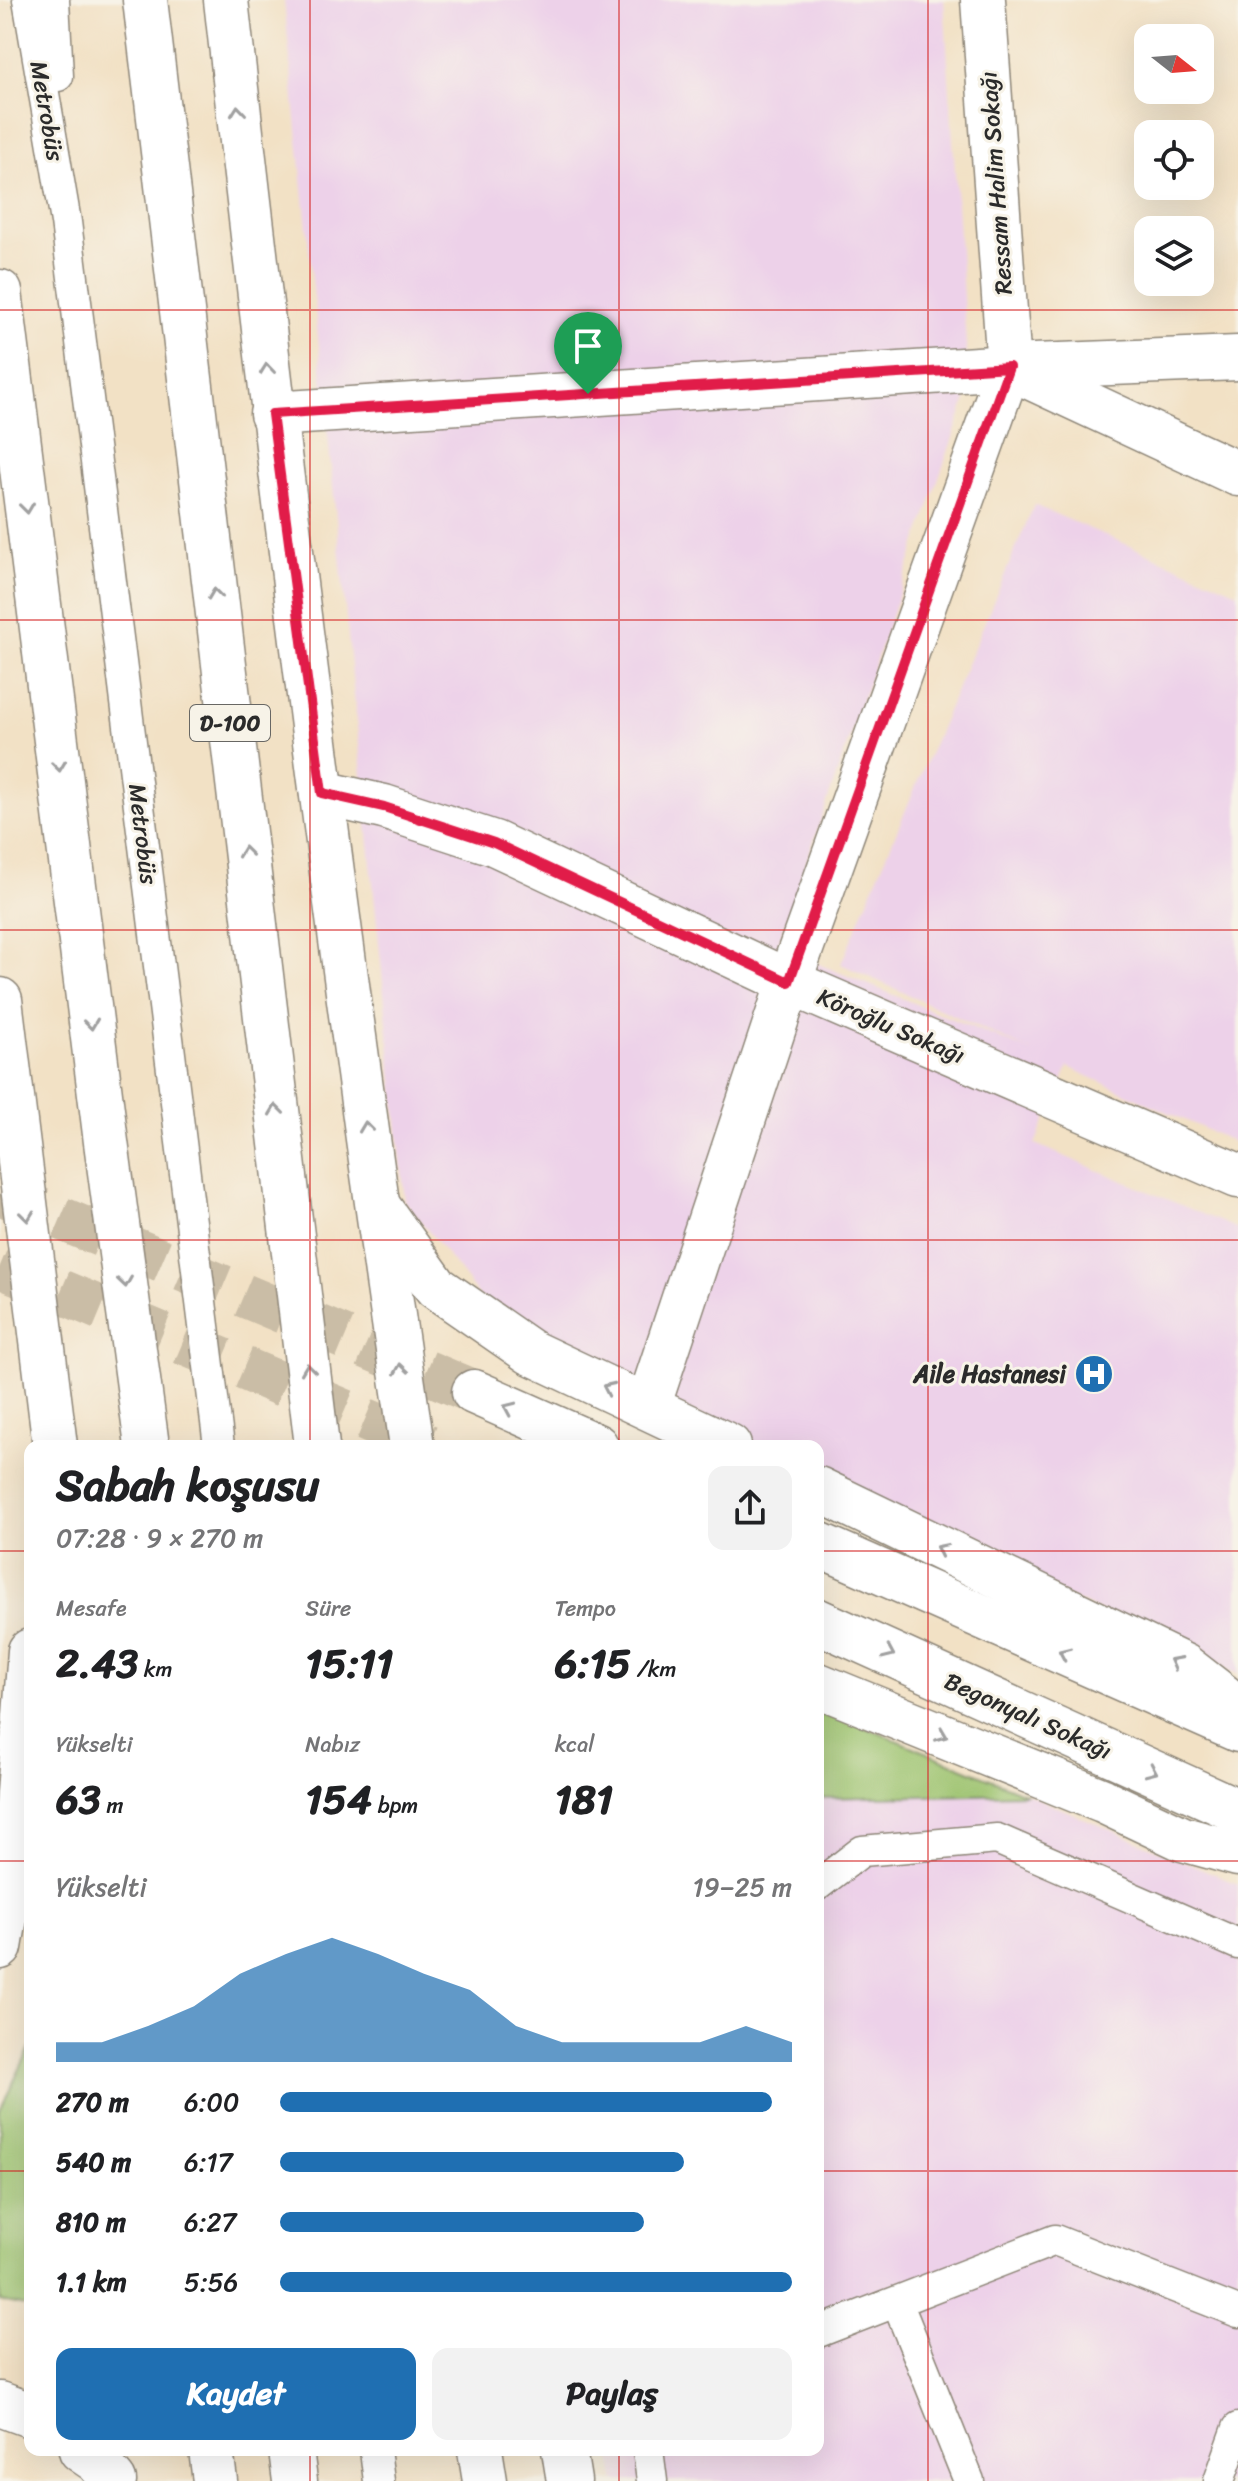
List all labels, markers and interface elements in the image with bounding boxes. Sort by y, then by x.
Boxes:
north arrow [1134,24,1214,104]
map controls [1134,24,1214,296]
street label: Metrobüs [18,58,77,165]
street label: Ressam Halim Sokağı [967,70,1025,296]
one-way arrow [230,104,247,117]
button: locate [1134,120,1214,200]
button: layers [1134,216,1214,296]
pin [554,312,622,394]
icon: arrive [566,324,610,368]
one-way arrow [258,362,275,375]
one-way arrow [18,501,35,515]
one-way arrow [206,587,223,600]
road number: D-100 [190,705,270,741]
one-way arrow [50,759,67,773]
street label: Metrobüs [116,781,170,888]
one-way arrow [237,845,254,858]
street label: Köroğlu Sokağı [810,976,972,1076]
one-way arrow [83,1018,100,1031]
one-way arrow [268,1104,285,1117]
one-way arrow [358,1120,375,1134]
one-way arrow [18,1209,35,1223]
one-way arrow [116,1275,133,1289]
place label: Aile Hastanesi [912,1353,1067,1395]
hospital icon: Aile Hastanesi [1073,1353,1115,1395]
one-way arrow [300,1362,317,1375]
one-way arrow [393,1362,410,1376]
one-way arrow [601,1382,616,1398]
one-way arrow [503,1401,517,1417]
text: Sabah koşusu [56,1446,319,1524]
button: share [708,1466,792,1550]
text: 07:28 · 9 × 270 m [56,1515,263,1561]
one-way arrow [935,1543,950,1558]
text: Mesafe [56,1589,127,1628]
text: Süre [305,1589,351,1628]
text: Tempo [555,1589,616,1628]
text: 2.43 [56,1628,138,1699]
text: 15:11 [305,1628,393,1699]
text: 6:15 [555,1628,631,1699]
one-way arrow [881,1643,895,1659]
one-way arrow [1058,1647,1072,1663]
text: km [138,1650,172,1689]
text: /km [631,1650,676,1689]
one-way arrow [1169,1656,1184,1671]
street label: Begonyalı Sokağı [937,1660,1119,1772]
text: Yükselti [56,1725,133,1764]
text: Nabız [305,1725,360,1764]
text: kcal [555,1725,595,1764]
one-way arrow [934,1726,948,1742]
one-way arrow [1143,1762,1158,1778]
text: 63 [56,1764,101,1835]
text: 154 [305,1764,372,1835]
text: 181 [555,1764,613,1835]
text: m [101,1786,123,1825]
text: bpm [372,1786,418,1825]
text: Yükselti [56,1864,147,1910]
text: 19–25 m [693,1864,792,1910]
text: 270 m [56,2079,129,2125]
text: 6:00 [184,2079,239,2125]
text: 540 m [56,2139,131,2185]
text: 6:17 [184,2139,233,2185]
text: 810 m [56,2199,126,2245]
text: 6:27 [184,2199,236,2245]
text: 1.1 km [56,2259,127,2305]
text: 5:56 [184,2259,238,2305]
button: Kaydet [56,2348,416,2440]
button: Paylaş [432,2348,792,2440]

